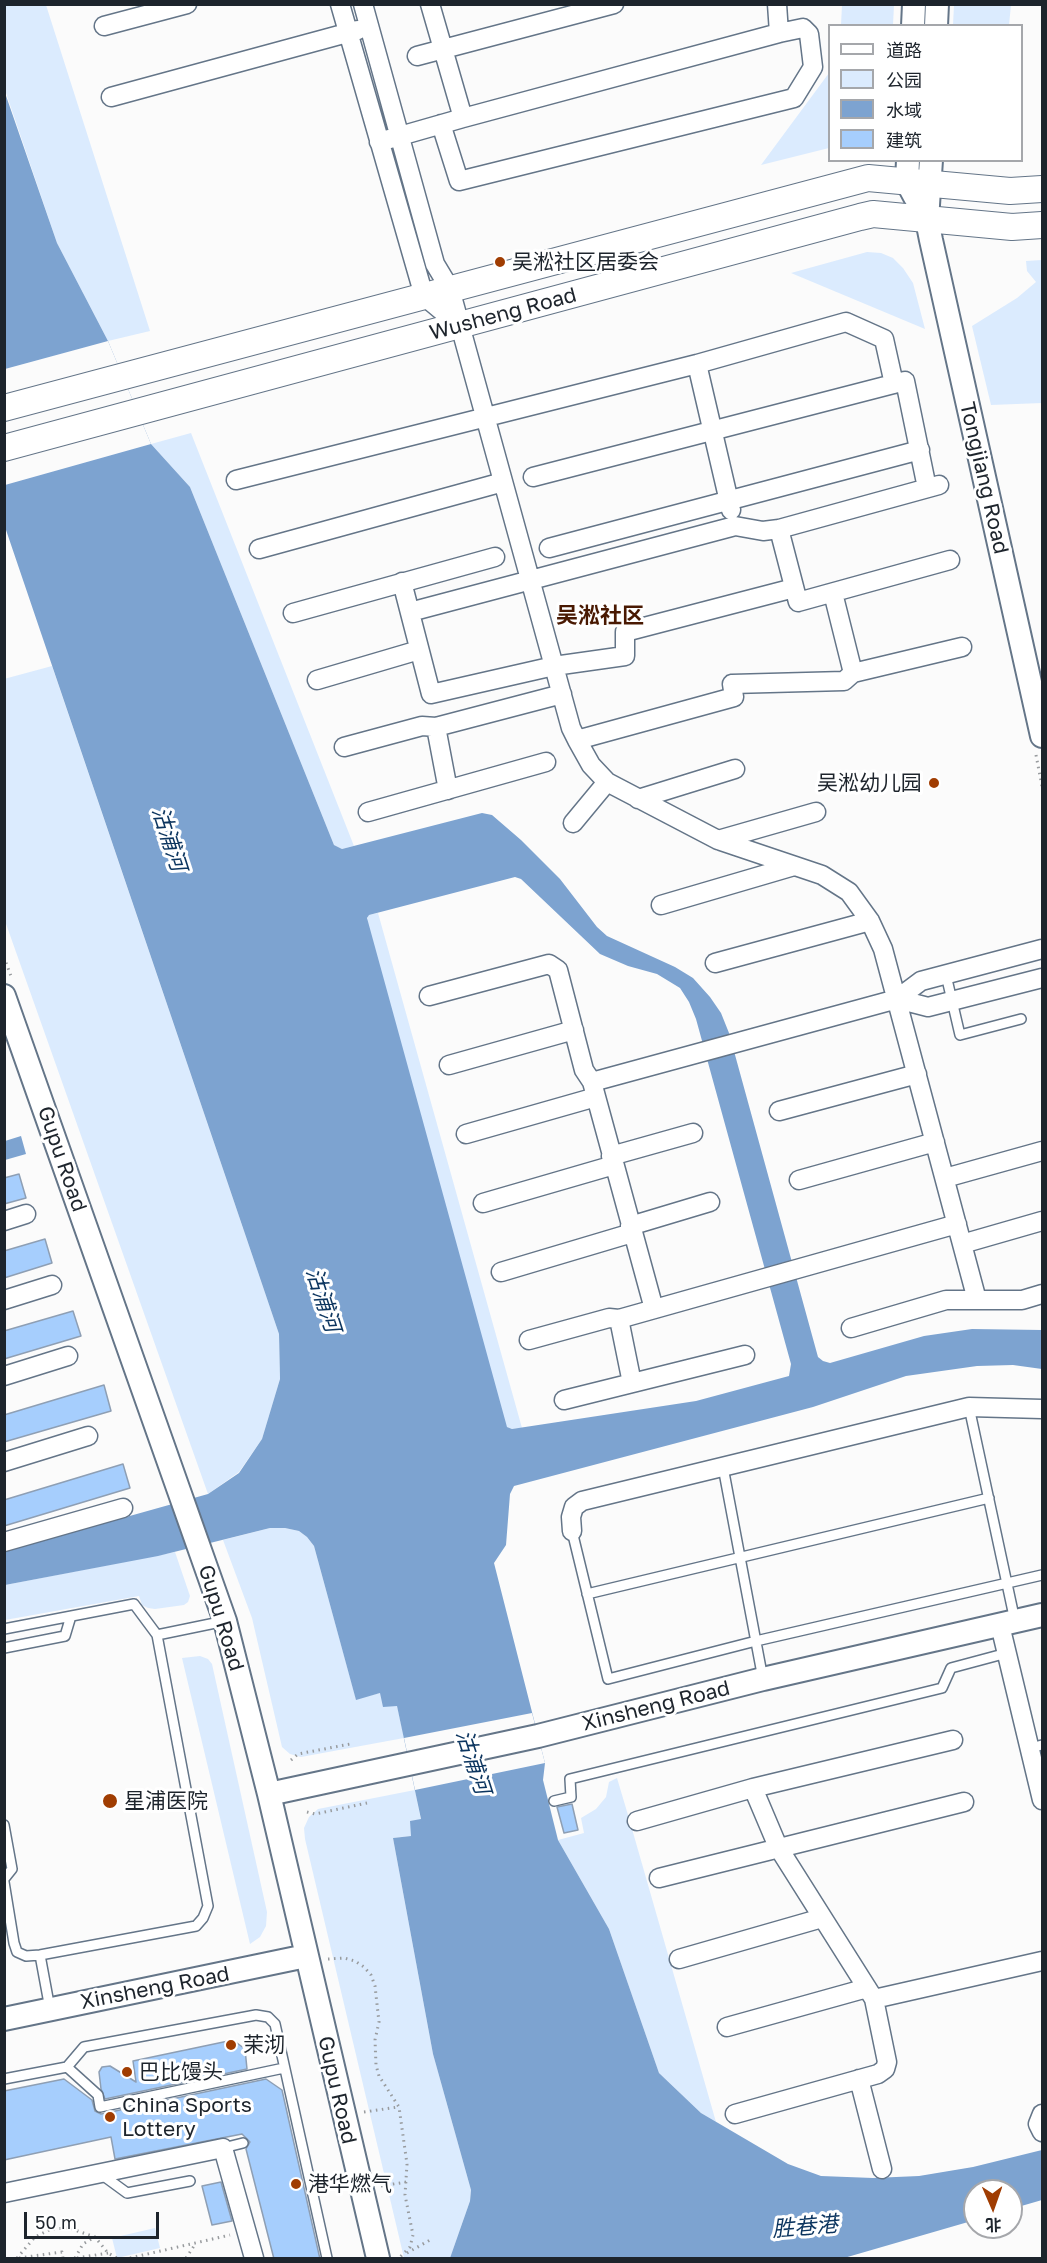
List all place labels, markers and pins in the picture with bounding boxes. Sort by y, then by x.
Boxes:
place label: 吴淞社区居委会 [512,249,659,275]
marker: 吴淞社区居委会 [493,255,507,269]
place label: 吴淞幼儿园 [817,770,922,796]
marker: 吴淞幼儿园 [927,776,941,790]
place label: 星浦医院 [124,1788,208,1814]
marker: 星浦医院 [101,1792,119,1810]
place label: 茉沏 [243,2032,285,2058]
marker: 茉沏 [224,2038,238,2052]
place label: 巴比馒头 [139,2059,223,2085]
marker: 巴比馒头 [120,2065,134,2079]
place label: China Sports Lottery [122,2092,252,2142]
marker: China Sports Lottery [103,2110,117,2124]
place label: 港华燃气 [308,2171,392,2197]
marker: 港华燃气 [289,2177,303,2191]

